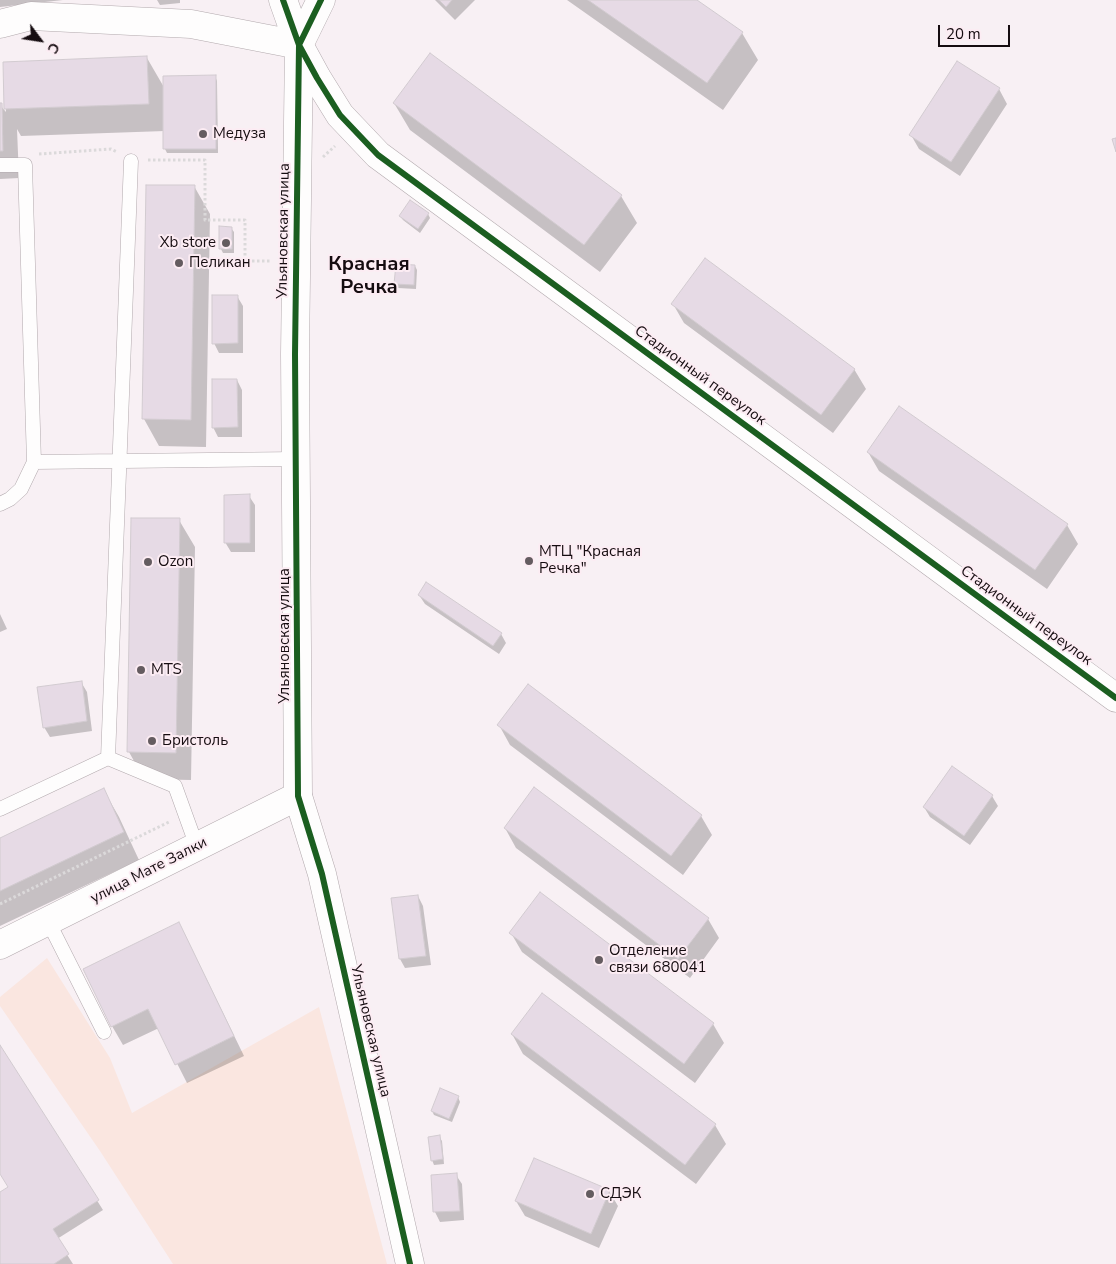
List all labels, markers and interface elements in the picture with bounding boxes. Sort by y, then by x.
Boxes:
north arrow [15,15,65,65]
scale bar [941,15,1014,47]
text: 20 m [946,24,981,44]
text: С [43,39,64,57]
place label: Медуза [213,125,266,143]
marker: Медуза [197,128,209,140]
street label: Ульяновская улица [274,163,294,299]
place label: Xb store [160,234,216,252]
marker: Xb store [220,237,232,249]
district label: Красная Речка [328,253,410,300]
place label: Пеликан [189,254,251,272]
marker: Пеликан [173,257,185,269]
street label: Стадионный переулок [631,322,769,430]
place label: МТЦ "Красная Речка" [539,543,641,578]
place label: Ozon [158,553,193,571]
marker: МТЦ "Красная Речка" [523,555,535,567]
marker: Ozon [142,556,154,568]
street label: Стадионный переулок [957,562,1095,670]
street label: Ульяновская улица [276,568,294,704]
place label: MTS [151,661,182,679]
marker: MTS [135,664,147,676]
place label: Бристоль [162,732,228,750]
marker: Бристоль [146,735,158,747]
street label: улица Мате Залки [88,834,210,908]
place label: Отделение связи 680041 [609,942,706,977]
marker: Отделение связи 680041 [593,954,605,966]
street label: Ульяновская улица [346,963,394,1099]
place label: СДЭК [600,1185,641,1203]
marker: СДЭК [584,1188,596,1200]

